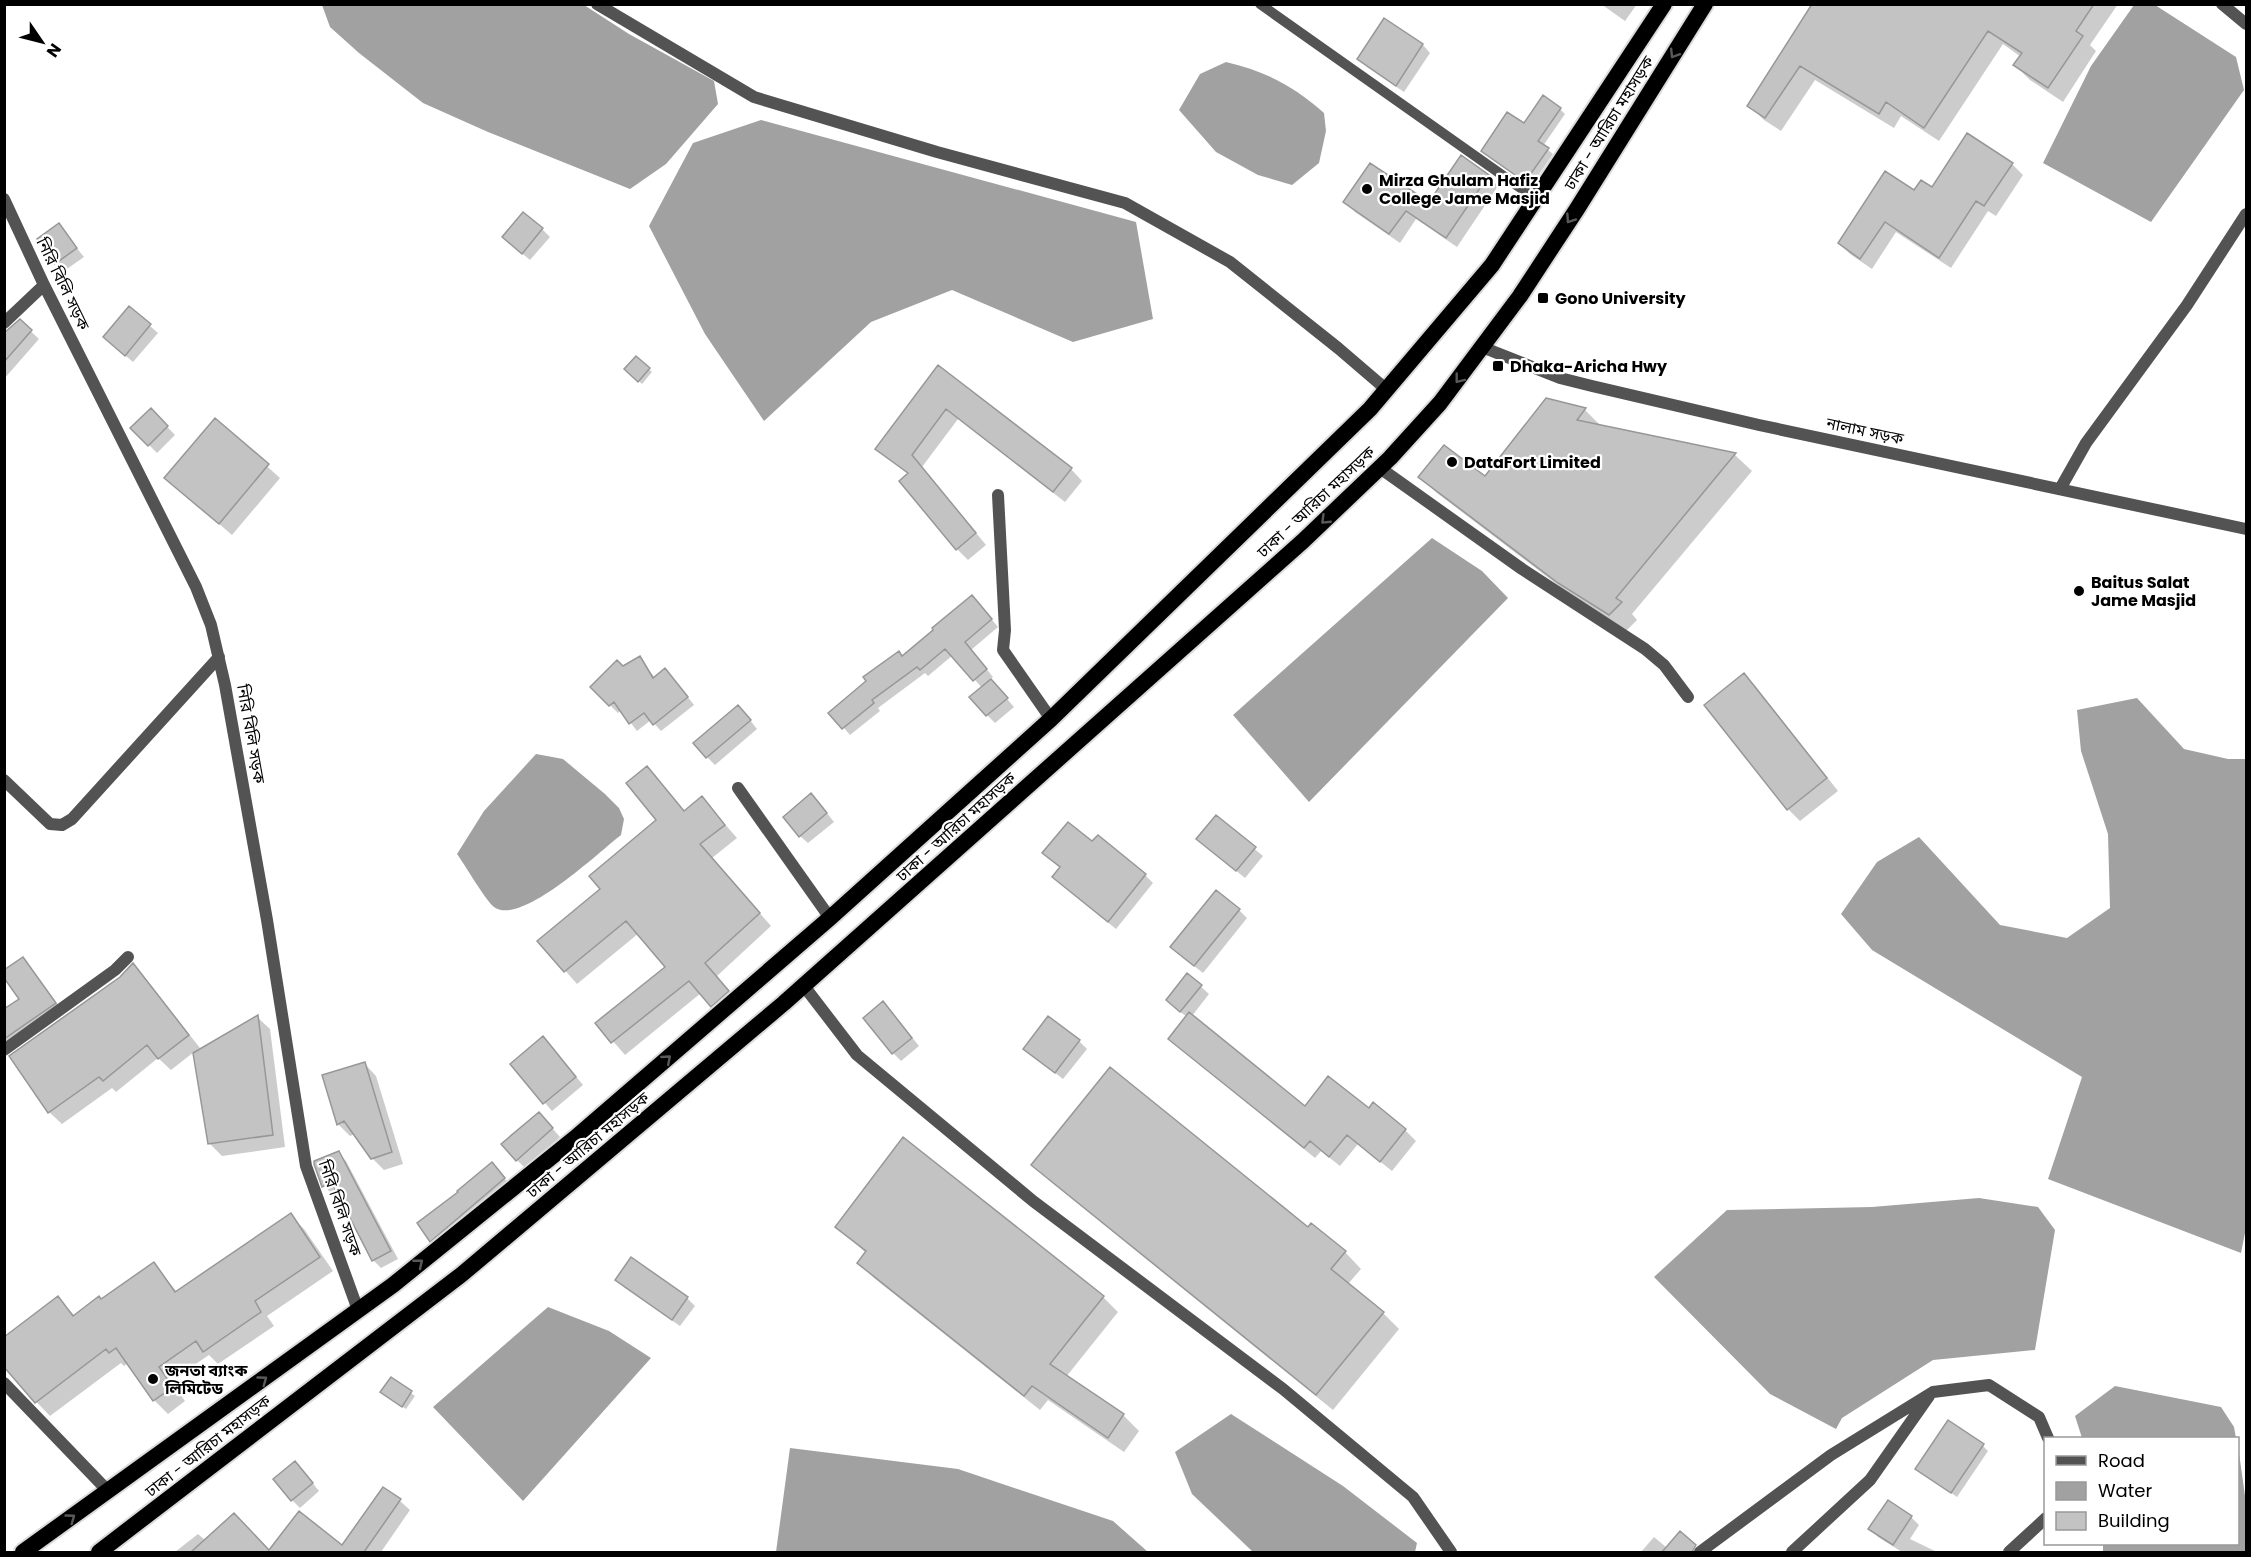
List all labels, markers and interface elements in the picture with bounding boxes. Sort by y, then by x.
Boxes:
north arrow [12,12,72,72]
text: N [41,39,67,62]
one-way arrow [1669,48,1681,58]
street label: ঢাকা - আরিচা মহাসড়ক [1558,51,1660,195]
place label: Mirza Ghulam Hafiz College Jame Masjid [1379,169,1550,210]
marker: Mirza Ghulam Hafiz College Jame Masjid [1360,182,1374,196]
one-way arrow [1566,212,1577,223]
street label: নিরি বিলি সড়ক [30,233,96,335]
place label: Gono University [1555,287,1686,310]
marker: Gono University [1536,291,1550,305]
place label: Dhaka-Aricha Hwy [1510,355,1668,378]
marker: Dhaka-Aricha Hwy [1491,359,1505,373]
one-way arrow [1455,372,1466,383]
street label: নালাম সড়ক [1823,411,1907,451]
street label: ঢাকা - আরিচা মহাসড়ক [1251,440,1381,564]
place label: DataFort Limited [1464,451,1601,474]
marker: DataFort Limited [1445,455,1459,469]
one-way arrow [1321,513,1332,524]
place label: Baitus Salat Jame Masjid [2091,571,2196,612]
marker: Baitus Salat Jame Masjid [2072,584,2086,598]
street label: নিরি বিলি সড়ক [231,682,271,786]
street label: ঢাকা - আরিচা মহাসড়ক [890,766,1022,888]
one-way arrow [660,1055,670,1066]
street label: ঢাকা - আরিচা মহাসড়ক [521,1086,655,1204]
street label: নিরি বিলি সড়ক [312,1156,368,1260]
one-way arrow [412,1260,423,1271]
place label: জনতা ব্যাংক লিমিটেড [164,1359,248,1400]
marker: জনতা ব্যাংক লিমিটেড [146,1372,160,1386]
one-way arrow [256,1376,267,1387]
street label: ঢাকা - আরিচা মহাসড়ক [140,1389,277,1503]
legend [2044,1437,2239,1545]
text: Road [2098,1448,2145,1473]
text: Water [2098,1478,2152,1503]
text: Building [2098,1508,2170,1533]
one-way arrow [64,1514,75,1525]

